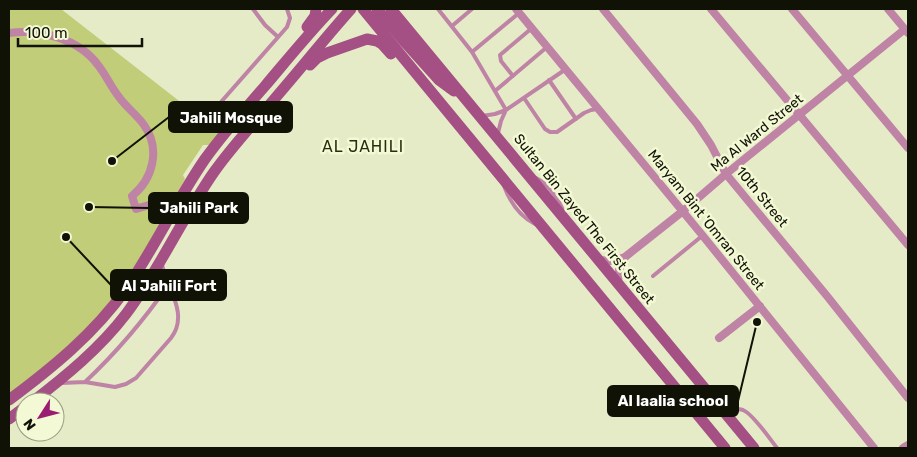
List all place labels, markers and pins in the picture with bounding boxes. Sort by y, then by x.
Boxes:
callout: Jahili Mosque [169,102,292,132]
callout: Jahili Park [149,193,248,223]
callout: Al Jahili Fort [111,270,226,300]
callout: Al laalia school [608,386,738,416]

